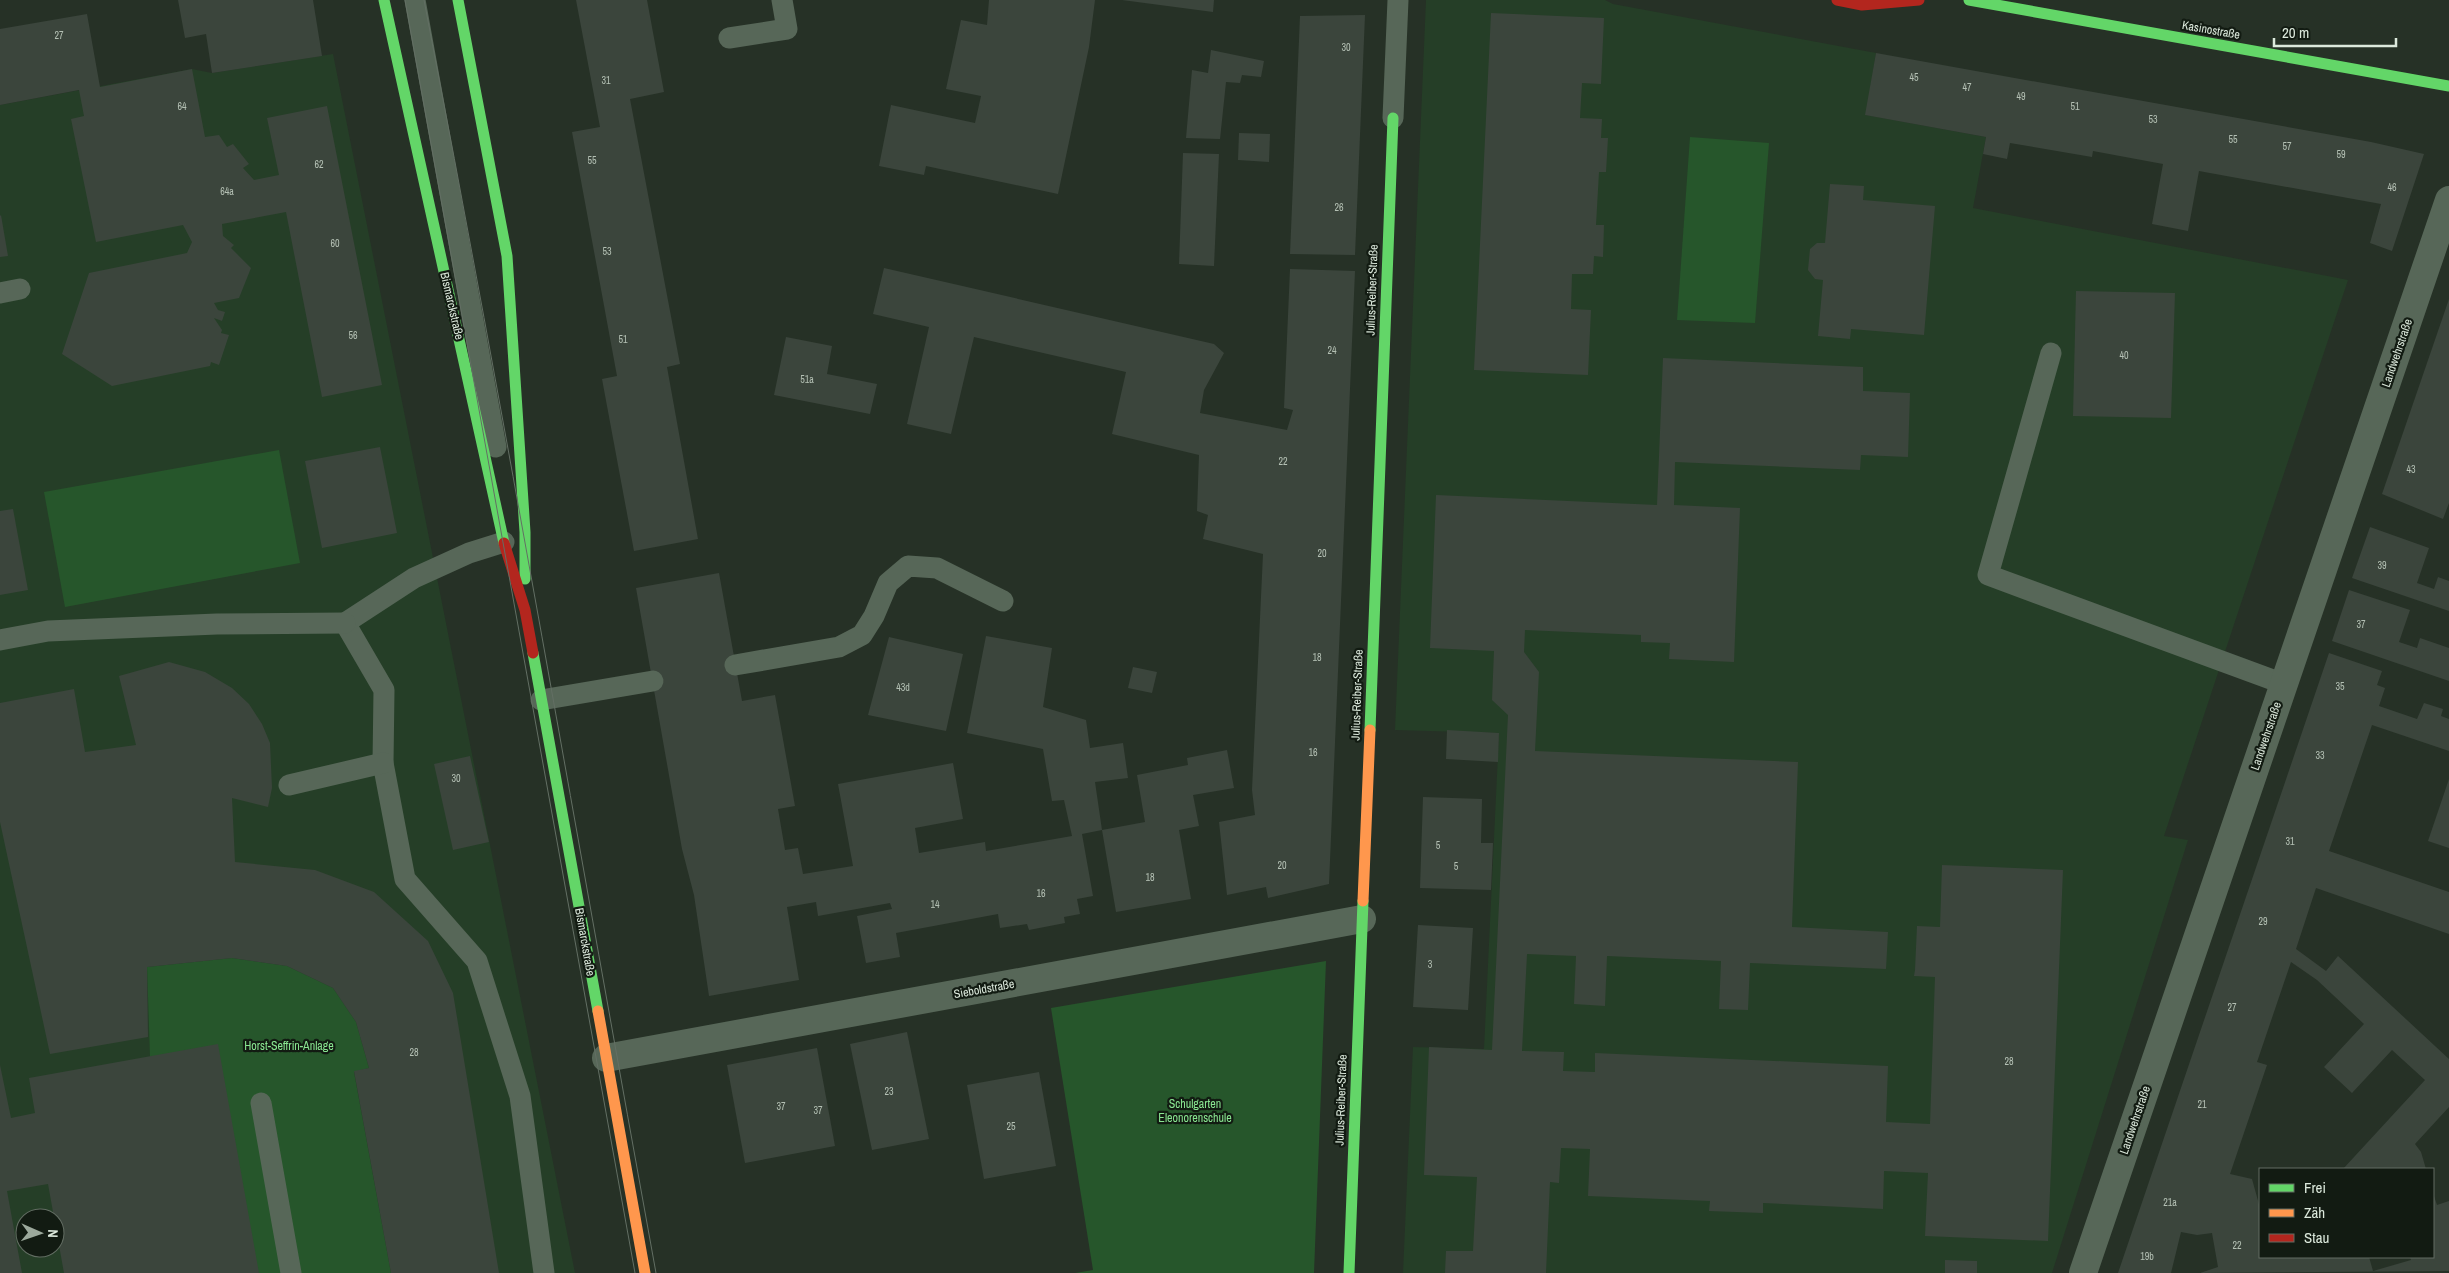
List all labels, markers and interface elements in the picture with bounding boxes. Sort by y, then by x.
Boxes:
scale bar [2274,15,2396,47]
street label: Kasinostraße [2181,17,2241,43]
text: 20 m [2282,22,2309,43]
house number: 27 [54,29,64,42]
house number: 30 [1341,41,1351,54]
house number: 45 [1909,71,1919,84]
house number: 31 [601,74,611,87]
house number: 47 [1962,81,1972,94]
house number: 49 [2016,90,2026,103]
house number: 64 [177,100,187,113]
house number: 51 [2070,100,2080,113]
house number: 53 [2148,113,2158,126]
house number: 55 [2228,133,2238,146]
house number: 57 [2282,140,2292,153]
house number: 59 [2336,148,2346,161]
house number: 55 [587,154,597,167]
house number: 62 [314,158,324,171]
house number: 46 [2387,181,2397,194]
house number: 64a [220,185,234,198]
house number: 26 [1334,201,1344,214]
house number: 60 [330,237,340,250]
street label: Julius-Reiber-Straße [1362,244,1382,336]
house number: 53 [602,245,612,258]
street label: Bismarckstraße [436,271,468,341]
street label: Landwehrstraße [2378,317,2416,389]
house number: 56 [348,329,358,342]
house number: 51 [618,333,628,346]
house number: 24 [1327,344,1337,357]
house number: 40 [2119,349,2129,362]
house number: 51a [800,373,814,386]
house number: 22 [1278,455,1288,468]
house number: 43 [2406,463,2416,476]
house number: 20 [1317,547,1327,560]
house number: 39 [2377,559,2387,572]
house number: 37 [2356,618,2366,631]
street label: Julius-Reiber-Straße [1347,649,1367,741]
house number: 18 [1312,651,1322,664]
house number: 35 [2335,680,2345,693]
house number: 43d [896,681,910,694]
street label: Landwehrstraße [2247,700,2285,772]
house number: 16 [1308,746,1318,759]
house number: 33 [2315,749,2325,762]
house number: 30 [451,772,461,785]
house number: 31 [2285,835,2295,848]
house number: 5 [1436,839,1441,852]
house number: 20 [1277,859,1287,872]
house number: 5 [1454,860,1459,873]
house number: 18 [1145,871,1155,884]
house number: 16 [1036,887,1046,900]
house number: 14 [930,898,940,911]
street label: Bismarckstraße [571,907,599,977]
house number: 29 [2258,915,2268,928]
house number: 3 [1428,958,1433,971]
street label: Sieboldstraße [952,976,1016,1002]
house number: 27 [2227,1001,2237,1014]
park label: Horst-Seffrin-Anlage [244,1038,334,1054]
house number: 28 [409,1046,419,1059]
street label: Julius-Reiber-Straße [1331,1054,1351,1146]
house number: 28 [2004,1055,2014,1068]
street label: Landwehrstraße [2116,1084,2154,1156]
house number: 23 [884,1085,894,1098]
park label: Schulgarten Eleonorenschule [1158,1096,1232,1126]
house number: 21 [2197,1098,2207,1111]
house number: 37 [776,1100,786,1113]
house number: 37 [813,1104,823,1117]
house number: 25 [1006,1120,1016,1133]
legend [2259,1168,2434,1258]
text: Frei [2304,1177,2326,1198]
house number: 21a [2163,1196,2177,1209]
text: Zäh [2304,1202,2325,1223]
north arrow [15,1208,65,1258]
text: Stau [2304,1227,2329,1248]
text: N [44,1229,62,1238]
house number: 22 [2232,1239,2242,1252]
house number: 19b [2140,1250,2154,1263]

